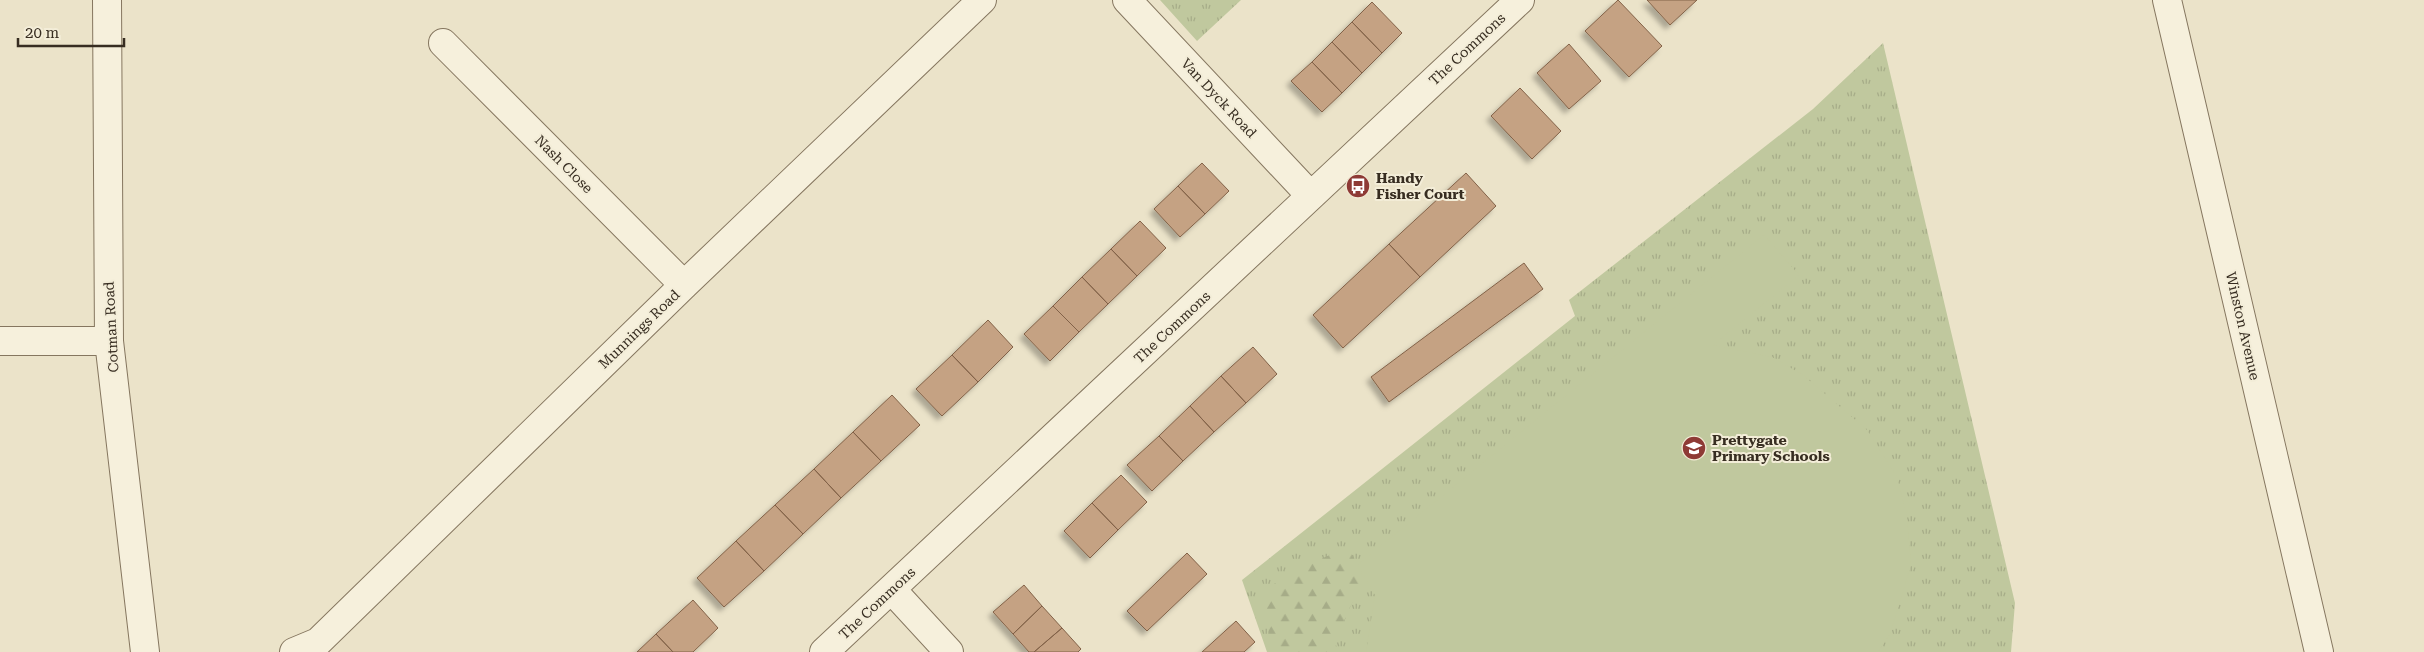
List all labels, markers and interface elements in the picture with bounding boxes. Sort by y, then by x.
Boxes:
street label: The Commons [1426,9,1509,88]
scale bar [18,15,124,47]
text: 20 m [25,24,60,42]
street label: Van Dyck Road [1178,55,1260,141]
street label: Nash Close [532,132,596,196]
place label: Handy Fisher Court [1376,170,1465,202]
bus stop icon: Handy Fisher Court [1345,173,1371,199]
street label: Winston Avenue [2223,270,2263,382]
street label: Cotman Road [101,281,121,373]
street label: Munnings Road [595,286,683,372]
street label: The Commons [1131,287,1214,366]
place label: Prettygate Primary Schools [1712,432,1830,464]
school or university icon: Prettygate Primary Schools [1681,435,1707,461]
street label: The Commons [836,563,919,642]

